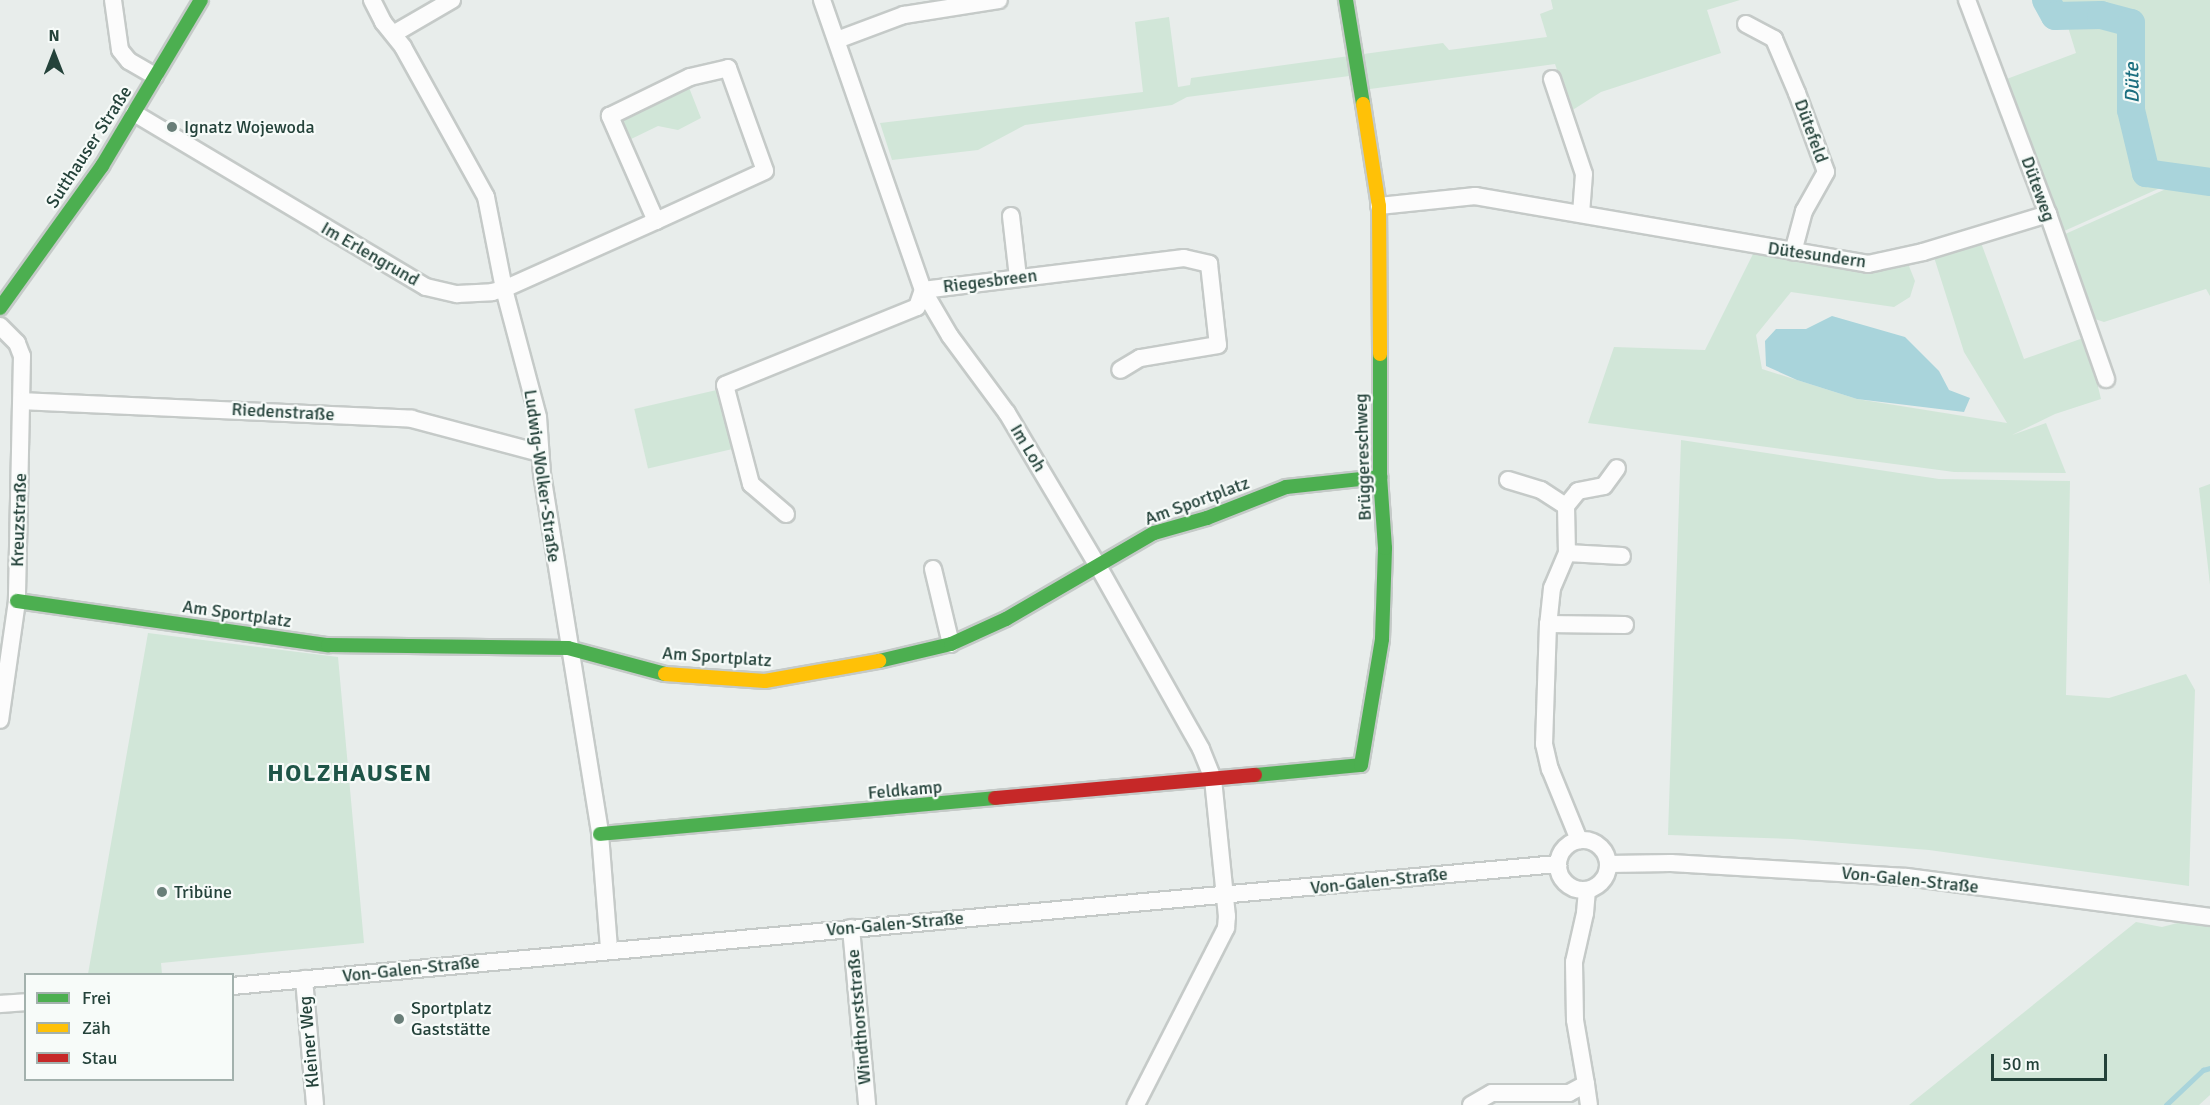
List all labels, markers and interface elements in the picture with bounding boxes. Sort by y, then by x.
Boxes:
north arrow [24,24,84,84]
text: N [48,26,60,46]
water label: Düte [2120,62,2144,104]
street label: Sutthauser Straße [42,82,136,212]
street label: Dütefeld [1790,96,1832,166]
place label: Ignatz Wojewoda [184,116,315,138]
marker: Ignatz Wojewoda [165,120,179,134]
street label: Düteweg [2016,153,2060,225]
street label: Im Erlengrund [317,217,423,291]
street label: Dütesundern [1766,237,1868,273]
street label: Riegesbreen [942,265,1038,297]
street label: Ludwig-Wolker-Straße [519,388,565,564]
street label: Brüggereschweg [1350,393,1376,521]
street label: Riedenstraße [231,399,335,425]
street label: Im Loh [1005,420,1051,476]
street label: Am Sportplatz [1142,472,1252,530]
street label: Kreuzstraße [7,473,31,567]
street label: Am Sportplatz [181,596,293,632]
street label: Am Sportplatz [661,642,773,672]
district label: HOLZHAUSEN [267,760,433,788]
street label: Feldkamp [867,776,943,804]
street label: Von-Galen-Straße [1840,862,1980,898]
street label: Von-Galen-Straße [1309,863,1449,899]
place label: Tribüne [174,881,232,903]
marker: Tribüne [155,885,169,899]
street label: Von-Galen-Straße [825,907,965,941]
street label: Windthorststraße [842,948,876,1086]
street label: Von-Galen-Straße [341,951,481,987]
legend [24,973,234,1081]
text: Frei [82,987,111,1009]
street label: Kleiner Weg [294,995,324,1089]
place label: Sportplatz Gaststätte [411,998,492,1040]
marker: Sportplatz Gaststätte [392,1012,406,1026]
text: Zäh [82,1017,111,1039]
scale bar [1994,1042,2110,1080]
text: Stau [82,1047,117,1069]
text: 50 m [2002,1053,2040,1075]

